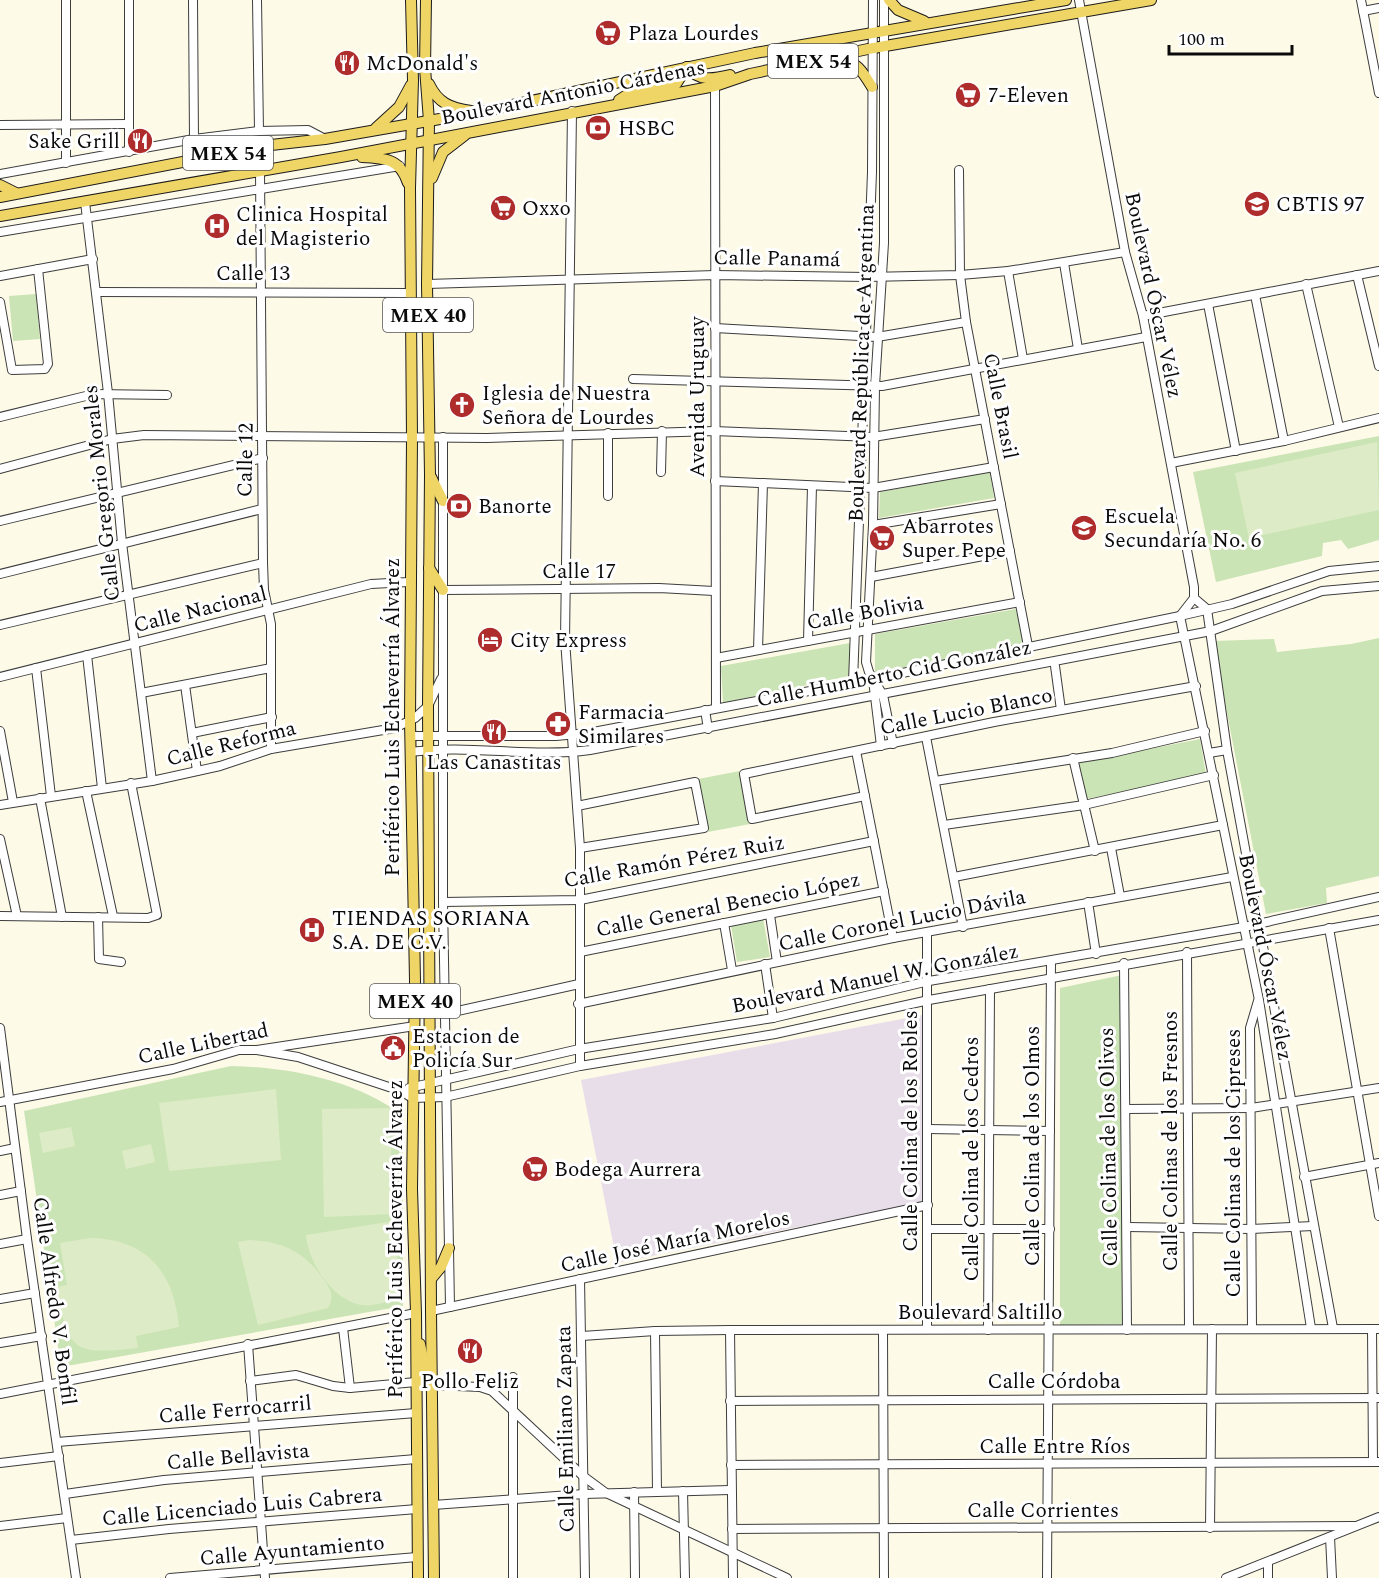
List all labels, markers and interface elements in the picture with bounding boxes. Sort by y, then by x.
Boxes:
supermarket icon: Plaza Lourdes [593,18,623,48]
place label: Plaza Lourdes [628,18,759,50]
scale bar [1169,18,1292,56]
text: 100 m [1178,26,1225,53]
road number: MEX 54 [768,44,858,78]
restaurant icon: McDonald's [332,48,362,78]
place label: McDonald's [366,48,478,80]
street label: Boulevard Antonio Cárdenas [438,52,708,134]
supermarket icon: 7-Eleven [953,80,983,110]
place label: 7-Eleven [988,80,1069,112]
bank icon: HSBC [583,113,613,143]
place label: HSBC [618,113,675,145]
place label: Sake Grill [28,126,120,158]
restaurant icon: Sake Grill [125,126,155,156]
road number: MEX 54 [183,136,273,170]
street label: Boulevard Óscar Vélez [1116,189,1191,401]
school or university icon: CBTIS 97 [1242,189,1272,219]
place label: CBTIS 97 [1276,189,1365,221]
supermarket icon: Oxxo [488,193,518,223]
place label: Oxxo [522,193,571,225]
place label: Clinica Hospital del Magisterio [236,199,388,255]
street label: Boulevard República de Argentina [840,203,884,523]
hospital icon: Clinica Hospital del Magisterio [202,211,232,241]
street label: Calle Panamá [713,242,841,276]
street label: Calle 13 [216,258,291,290]
road number: MEX 40 [383,298,473,332]
street label: Avenida Uruguay [682,315,714,478]
street label: Calle Brasil [974,350,1026,462]
place label: Iglesia de Nuestra Señora de Lourdes [482,378,654,434]
street label: Calle Gregorio Morales [75,383,129,603]
church icon: Iglesia de Nuestra Señora de Lourdes [447,390,477,420]
street label: Calle 12 [229,423,263,497]
bank icon: Banorte [444,491,474,521]
place label: Banorte [478,491,552,523]
place label: Escuela Secundaría No. 6 [1104,501,1261,557]
place label: Abarrotes Super Pepe [902,511,1006,567]
school or university icon: Escuela Secundaría No. 6 [1069,513,1099,543]
supermarket icon: Abarrotes Super Pepe [867,523,897,553]
street label: Calle 17 [542,556,616,588]
street label: Periférico Luis Echeverría Álvarez [377,558,409,876]
street label: Calle Nacional [130,578,270,642]
street label: Calle Bolivia [804,587,927,639]
hotel icon: City Express [475,625,505,655]
place label: City Express [510,625,627,657]
street label: Calle Humberto Cid González [754,632,1034,716]
street label: Calle Lucio Blanco [877,680,1055,744]
place label: Farmacia Similares [578,697,665,753]
pharmacy icon: Farmacia Similares [543,709,573,739]
street label: Calle Reforma [163,712,300,775]
restaurant icon: Las Canastitas [479,717,509,747]
place label: Las Canastitas [426,747,562,779]
street label: Calle Ramón Pérez Ruiz [561,827,787,897]
street label: Boulevard Óscar Vélez [1229,851,1301,1063]
street label: Calle General Benecio López [593,864,863,946]
street label: Calle Coronel Lucio Dávila [776,881,1029,961]
place label: TIENDAS SORIANA S.A. DE C.V. [332,903,530,959]
hospital icon: TIENDAS SORIANA S.A. DE C.V. [297,915,327,945]
street label: Boulevard Manuel W. González [729,935,1021,1022]
road number: MEX 40 [370,984,460,1018]
street label: Calle Colina de los Robles [895,1010,927,1252]
street label: Calle Colinas de los Fresnos [1155,1011,1187,1271]
street label: Calle Libertad [135,1015,271,1073]
place label: Estacion de Policía Sur [412,1021,520,1077]
street label: Calle Colina de los Olmos [1017,1026,1049,1266]
street label: Calle Colina de los Olivos [1091,1027,1127,1267]
street label: Calle Colinas de los Cipreses [1218,1029,1250,1297]
public building icon: Estacion de Policía Sur [378,1033,408,1063]
street label: Calle Colina de los Cedros [956,1036,988,1282]
street label: Periférico Luis Echeverría Álvarez [380,1080,412,1398]
supermarket icon: Bodega Aurrera [520,1154,550,1184]
place label: Bodega Aurrera [554,1154,702,1186]
street label: Calle Alfredo V. Bonfil [24,1195,84,1407]
street label: Calle José María Morelos [557,1202,793,1282]
street label: Boulevard Saltillo [898,1297,1062,1329]
street label: Calle Emiliano Zapata [548,1324,584,1533]
restaurant icon: Pollo Feliz [455,1336,485,1366]
place label: Pollo Feliz [421,1366,519,1398]
street label: Calle Córdoba [987,1366,1121,1398]
street label: Calle Ferrocarril [157,1387,313,1433]
street label: Calle Entre Ríos [979,1431,1131,1463]
street label: Calle Bellavista [165,1435,312,1479]
street label: Calle Licenciado Luis Cabrera [101,1479,384,1535]
street label: Calle Corrientes [967,1495,1119,1527]
street label: Calle Ayuntamiento [198,1527,386,1575]

